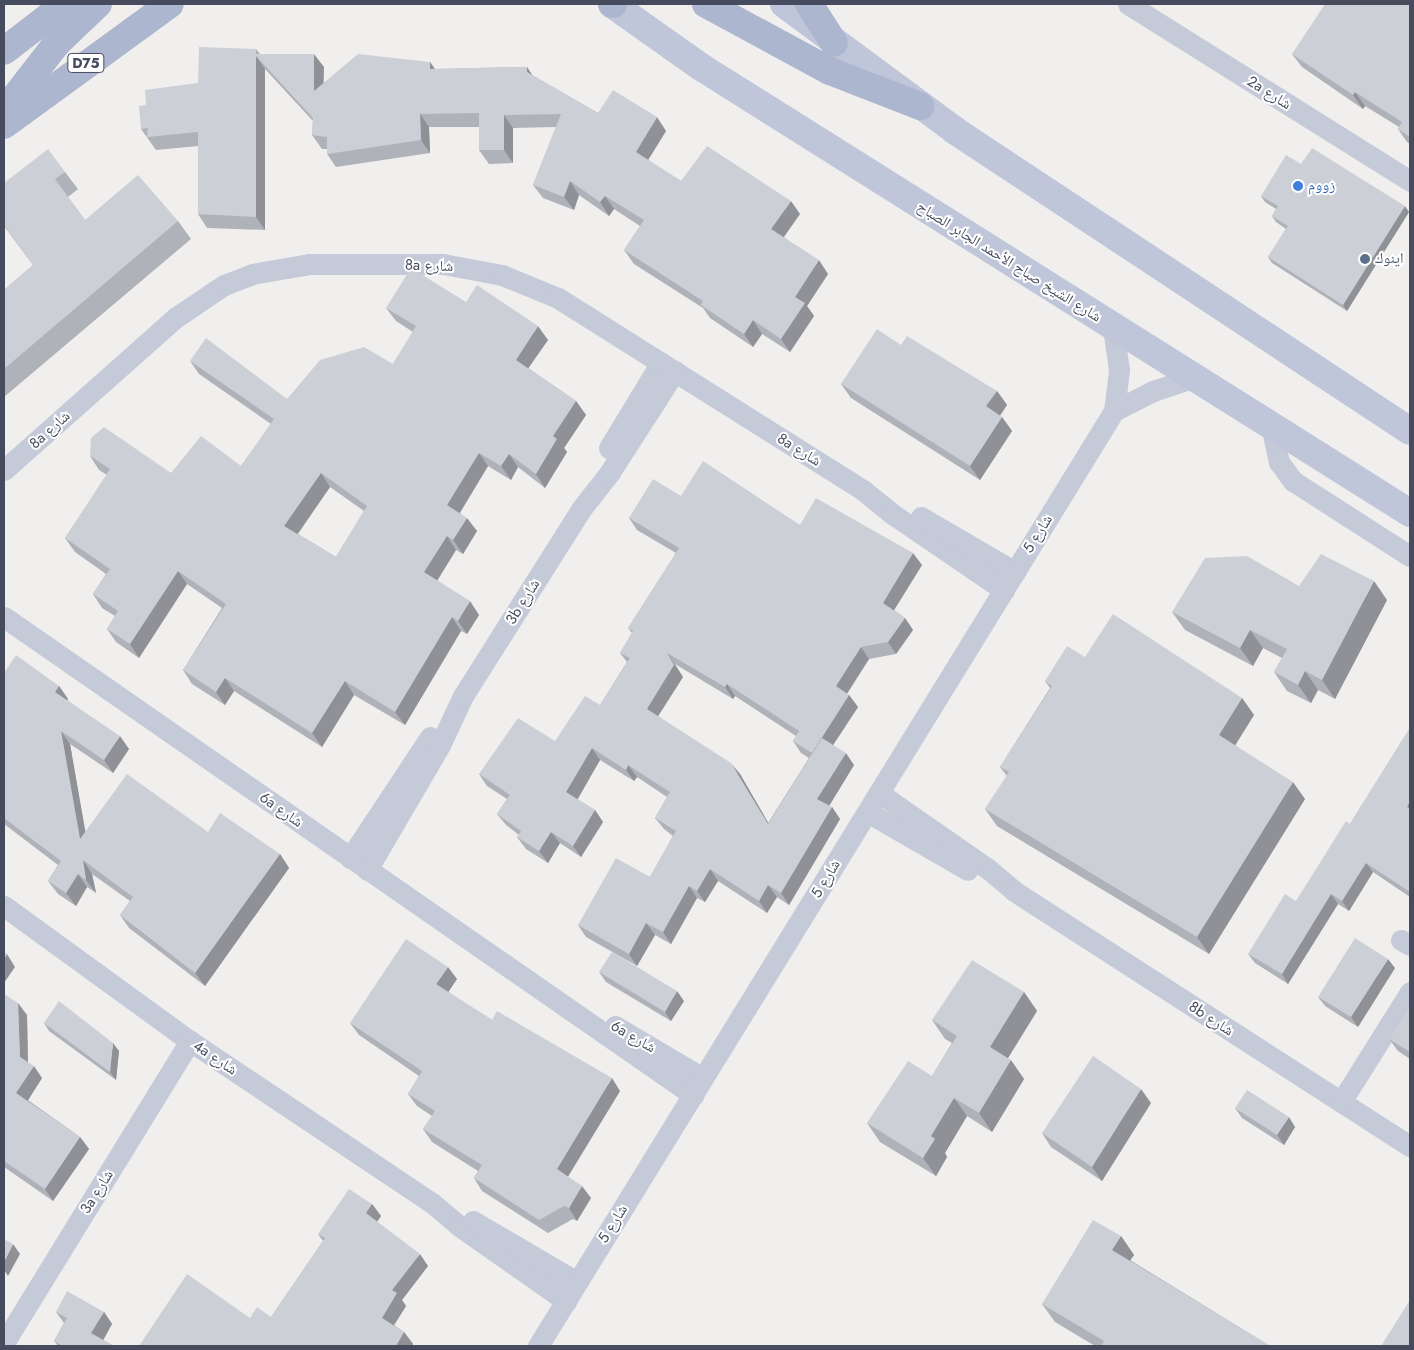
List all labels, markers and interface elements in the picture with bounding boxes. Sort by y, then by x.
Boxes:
road number: D75 [67,52,105,74]
street label: 2a شارع [1244,72,1294,114]
place label: زووم [1308,177,1335,195]
marker: زووم [1292,180,1304,192]
street label: شارع الشيخ صباح الأحمد الجابر الصباح [914,198,1104,326]
place label: اينوك [1375,250,1403,268]
marker: اينوك [1359,253,1371,265]
street label: 8a شارع [404,256,454,276]
street label: 8a شارع [26,407,74,453]
street label: 8a شارع [774,430,824,470]
street label: شارع 5 [1019,512,1057,556]
street label: 3b شارع [502,576,544,628]
street label: 6a شارع [256,789,306,831]
street label: شارع 5 [808,857,844,901]
street label: 8b شارع [1185,998,1237,1040]
street label: 6a شارع [607,1017,659,1057]
street label: 4a شارع [190,1037,240,1079]
street label: 3a شارع [77,1167,117,1217]
street label: شارع 5 [594,1202,632,1246]

